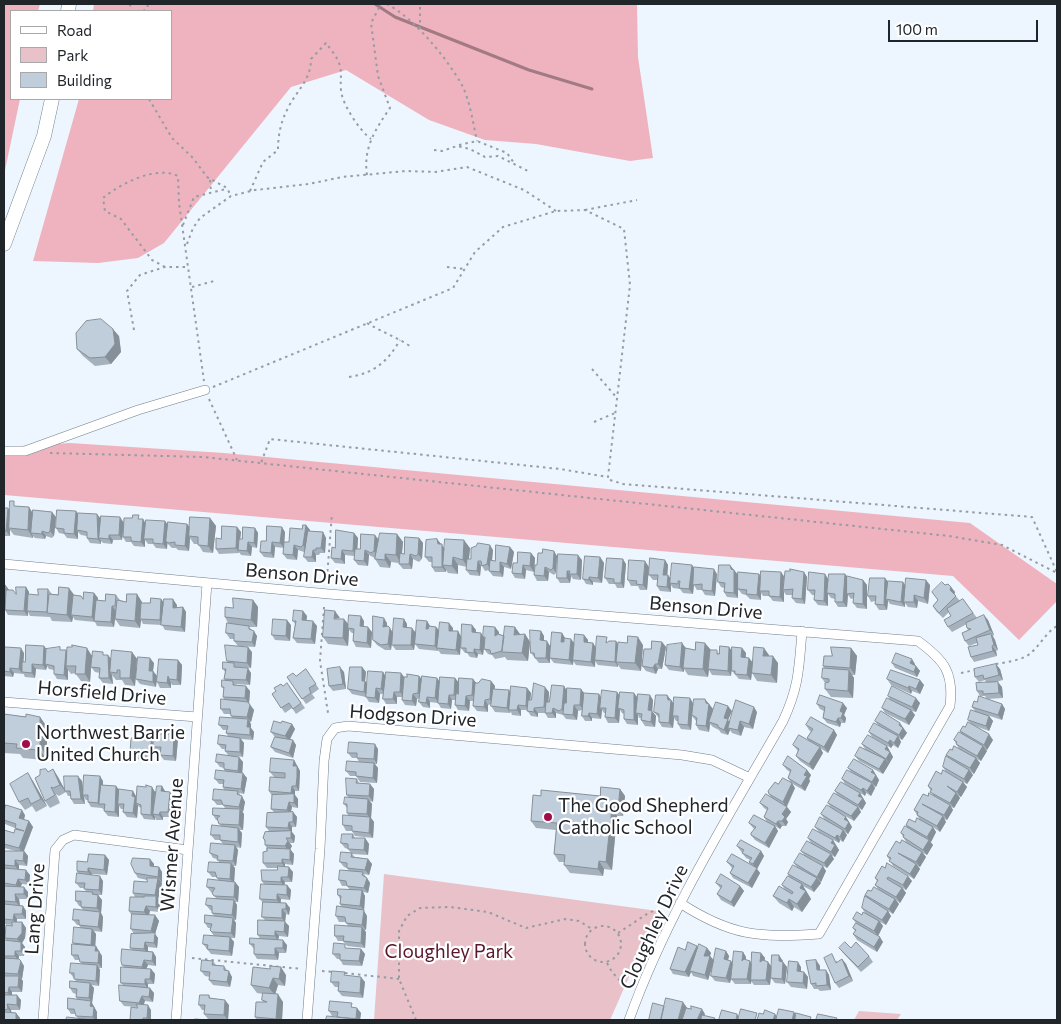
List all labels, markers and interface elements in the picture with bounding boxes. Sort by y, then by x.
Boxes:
legend [10,10,172,100]
scale bar [891,10,1041,42]
text: 100 m [896,20,938,38]
text: Road [57,21,92,39]
text: Park [57,46,88,64]
text: Building [57,71,112,89]
street label: Benson Drive [244,559,360,591]
street label: Benson Drive [648,592,764,624]
street label: Horsfield Drive [37,676,167,710]
street label: Hodgson Drive [349,700,477,732]
place label: Northwest Barrie United Church [36,722,185,766]
marker: Northwest Barrie United Church [20,738,32,750]
street label: Wismer Avenue [156,777,188,913]
place label: The Good Shepherd Catholic School [558,795,728,839]
marker: The Good Shepherd Catholic School [542,811,554,823]
street label: Cloughley Drive [615,861,693,993]
street label: Lang Drive [20,863,50,955]
park label: Cloughley Park [385,941,513,963]

